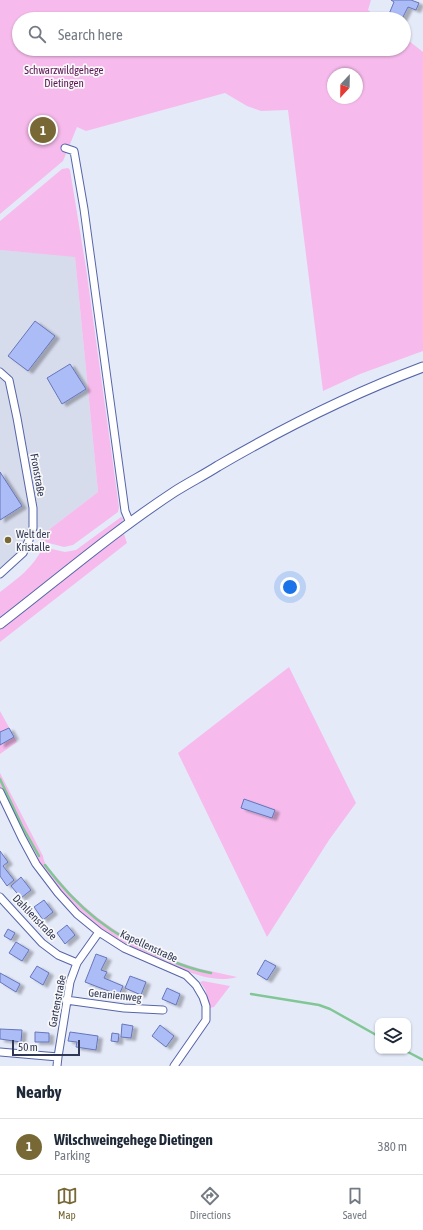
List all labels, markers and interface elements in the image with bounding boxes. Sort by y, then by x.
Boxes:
search box [12,12,411,56]
icon: search [26,23,48,45]
text: Search here [58,26,123,43]
park label: Schwarzwildgehege Dietingen [24,64,104,89]
north arrow [327,68,363,104]
pin: 1 [30,115,56,145]
street label: Fronstraße [28,453,48,497]
place label: Welt der Kristalle [16,528,50,553]
marker: Welt der Kristalle [3,535,13,545]
your location [280,577,300,597]
street label: Dahlienstraße [11,892,59,942]
street label: Kapellenstraße [118,927,180,965]
street label: Gartenstraße [46,974,68,1028]
street label: Geranienweg [88,986,142,1004]
map controls [375,1018,411,1054]
button: layers [375,1018,411,1054]
scale bar [12,1038,80,1057]
text: 50 m [18,1041,38,1053]
text: Nearby [16,1082,62,1102]
text: Wilschweingehege Dietingen [54,1131,213,1148]
text: 1 [26,1139,32,1154]
text: 380 m [378,1139,407,1154]
text: Parking [54,1148,90,1163]
tab: Map [56,1185,78,1221]
tab: Directions [190,1185,231,1221]
tab: Saved [343,1185,367,1221]

